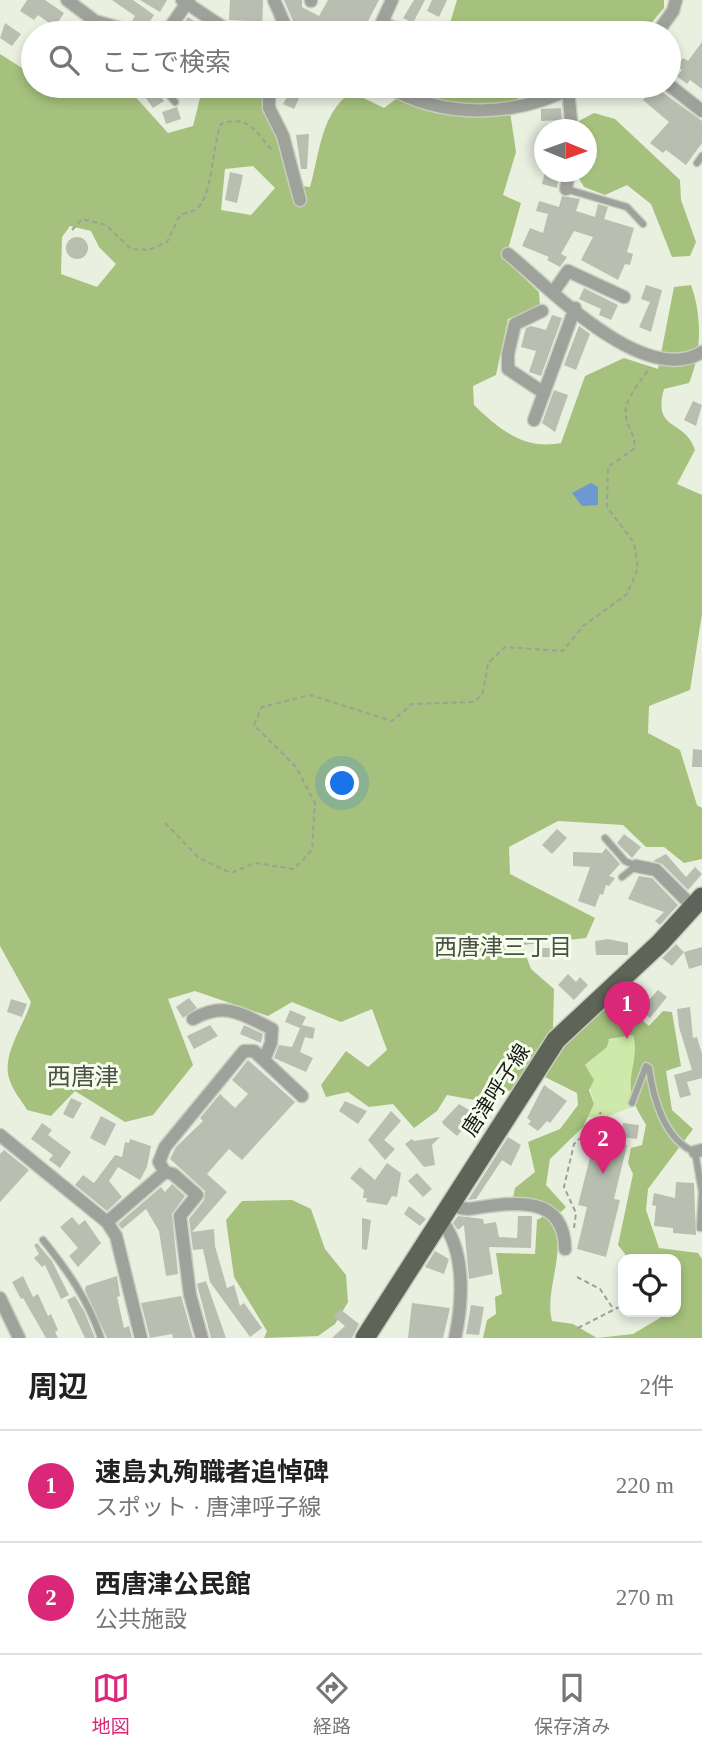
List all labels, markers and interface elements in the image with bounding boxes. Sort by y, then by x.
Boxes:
search box [21,21,681,98]
icon: search [45,41,83,79]
text: ここで検索 [101,48,231,77]
north arrow [534,119,597,182]
your location [325,766,359,800]
district label: 西唐津三丁目 [434,935,572,960]
pin: 1 [604,981,650,1039]
street label: 唐津呼子線 [457,1039,535,1141]
district label: 西唐津 [47,1064,119,1090]
pin: 2 [580,1116,626,1174]
map controls [618,1254,681,1317]
button: locate [618,1254,681,1317]
text: 周辺 [28,1370,88,1403]
text: 2件 [640,1374,674,1399]
text: 速島丸殉職者追悼碑 [95,1458,329,1487]
text: 1 [45,1473,57,1498]
text: 220 m [616,1473,674,1498]
text: スポット · 唐津呼子線 [95,1495,321,1520]
text: 西唐津公民館 [95,1570,251,1599]
text: 2 [45,1585,57,1610]
text: 270 m [616,1585,674,1610]
text: 公共施設 [95,1607,187,1632]
tab: 地図 [92,1669,130,1738]
tab: 経路 [313,1669,351,1738]
tab: 保存済み [534,1669,610,1738]

